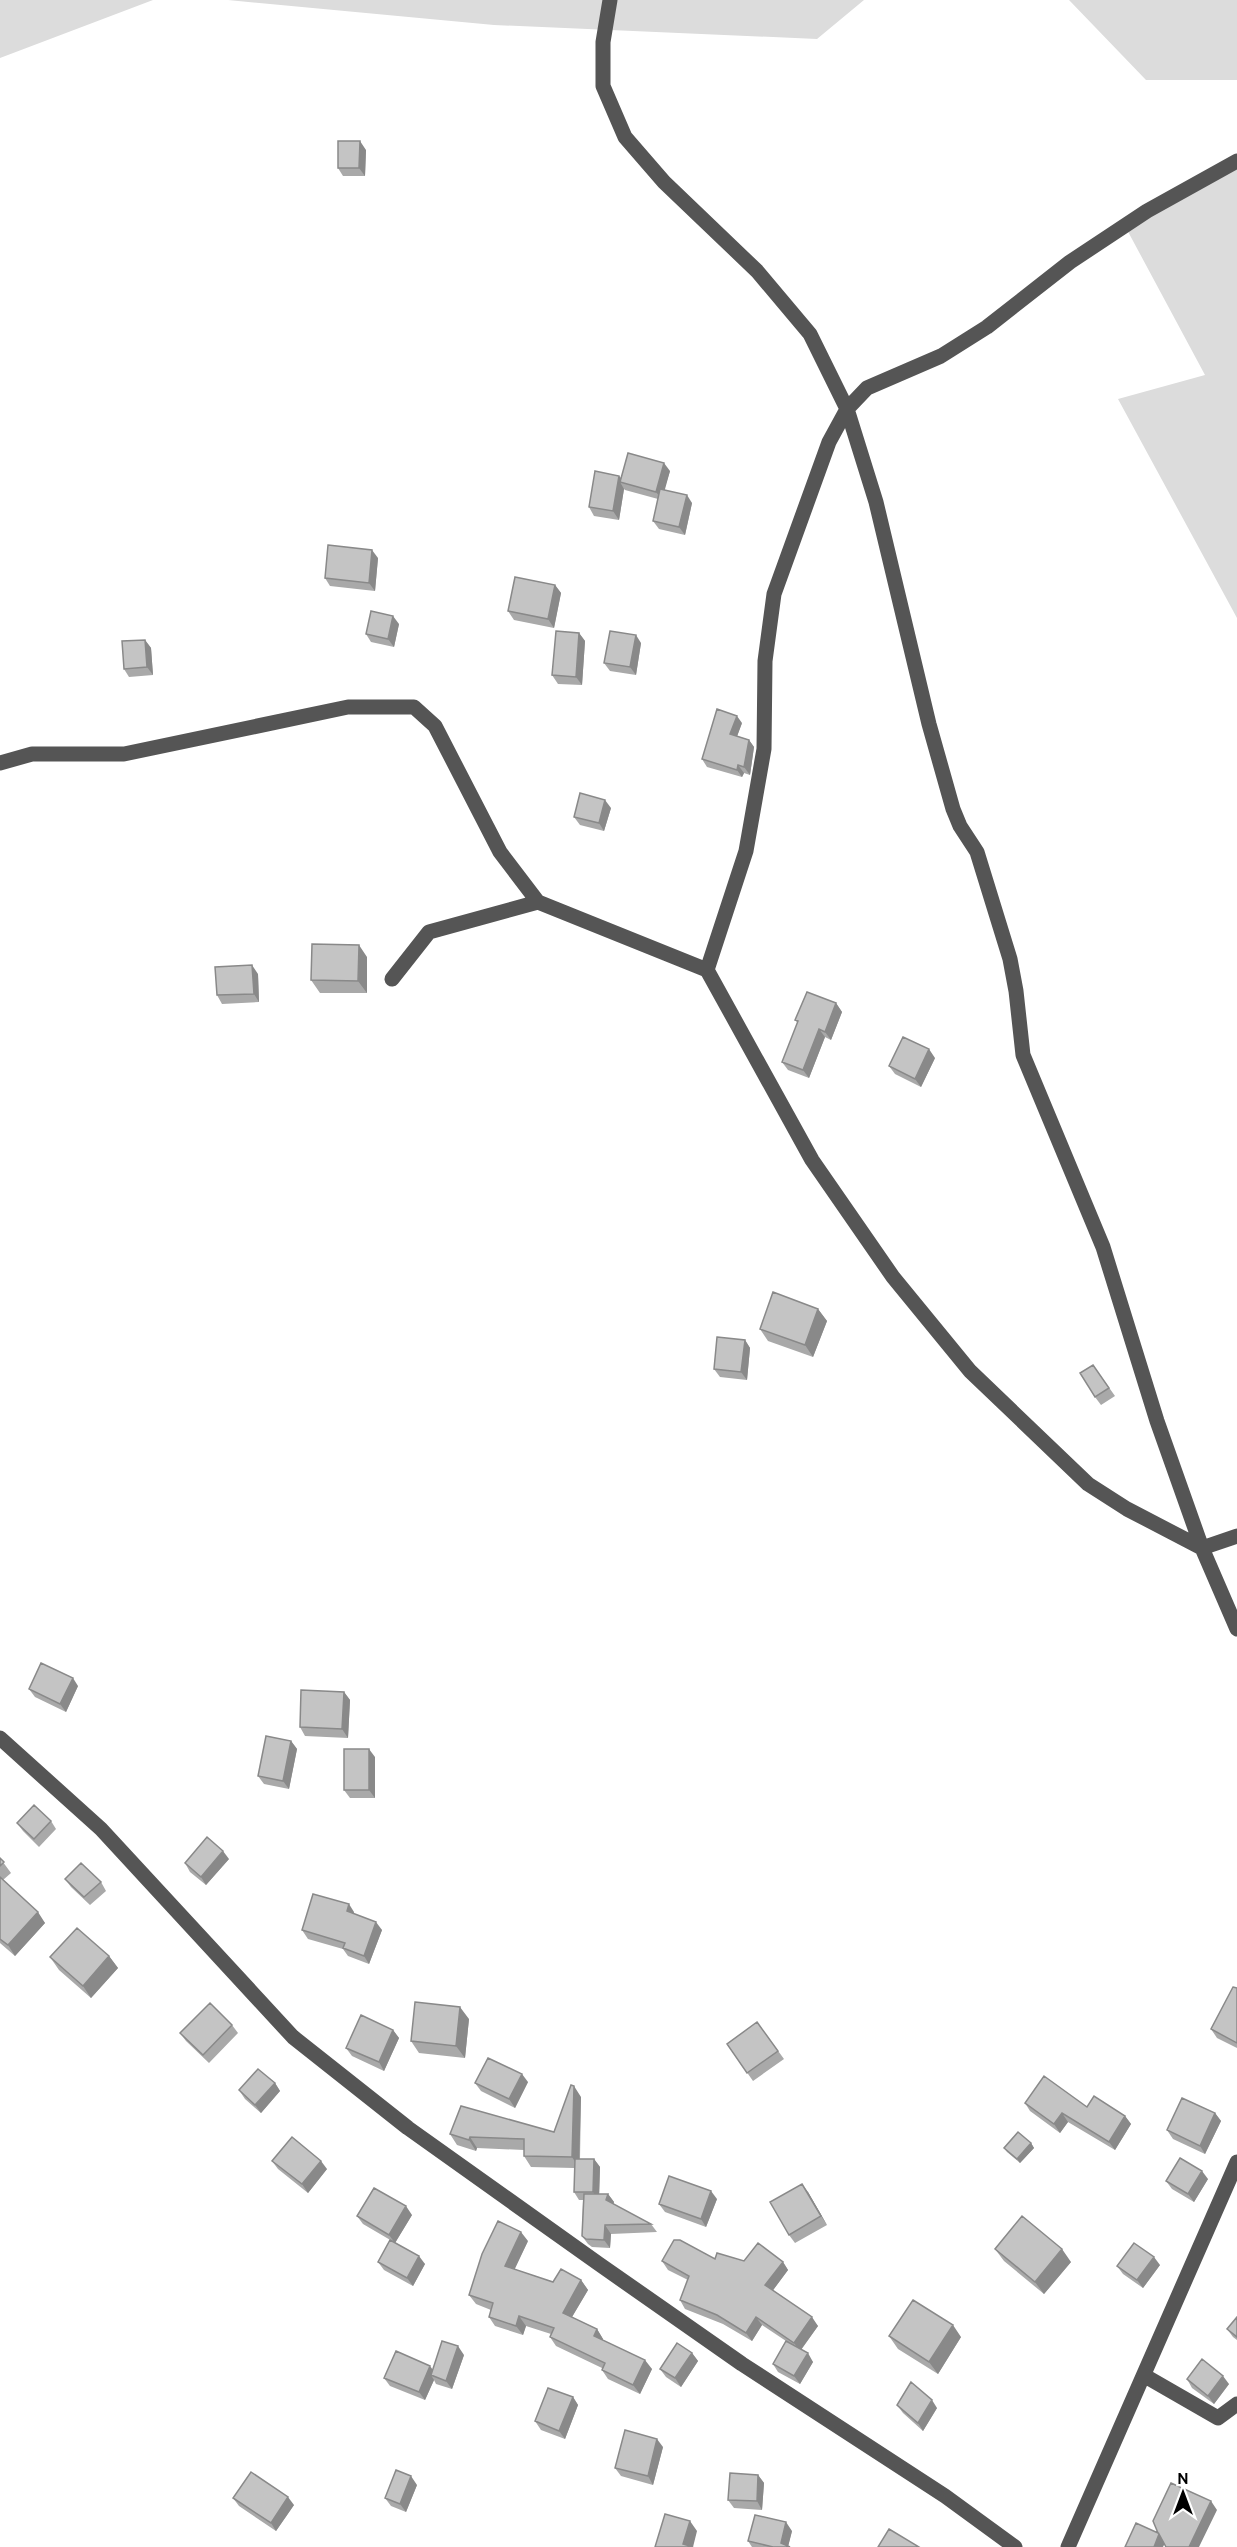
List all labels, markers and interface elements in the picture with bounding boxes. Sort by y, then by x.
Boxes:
north arrow [1153,2463,1213,2523]
text: N [1177,2469,1189,2488]

